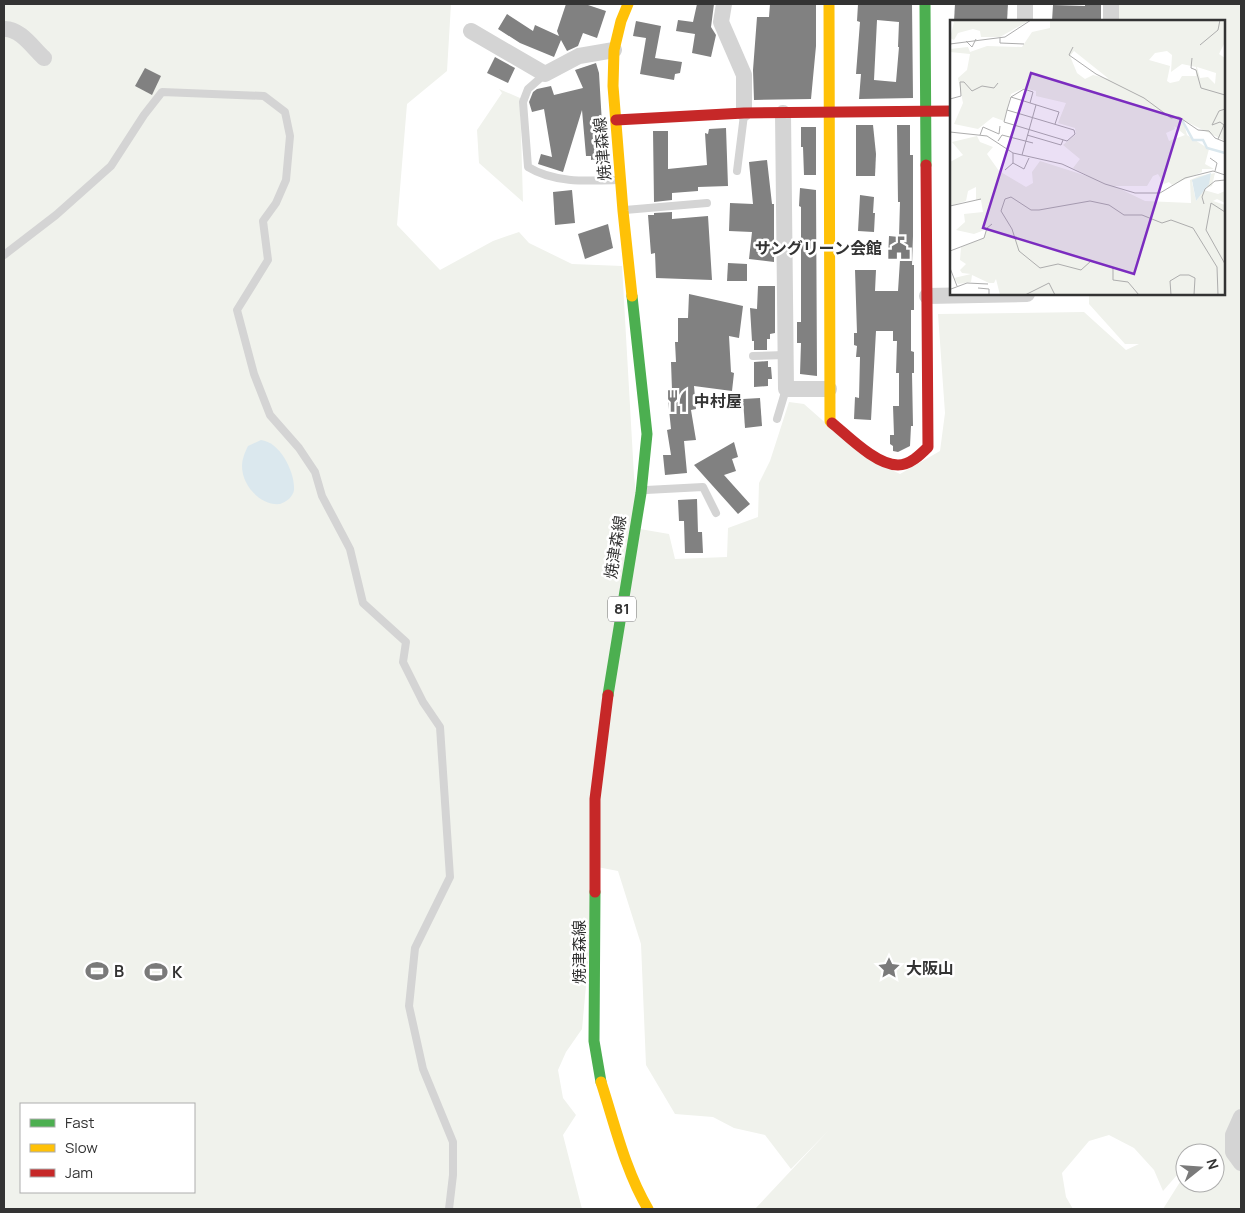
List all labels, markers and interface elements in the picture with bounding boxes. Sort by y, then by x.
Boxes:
inset map [950,20,1225,295]
street label: 焼津森線 [588,116,616,182]
public building icon: サングリーン会館 [886,235,912,261]
place label: サングリーン会館 [755,237,882,259]
restaurant icon: 中村屋 [664,388,690,414]
place label: 中村屋 [694,390,742,412]
street label: 焼津森線 [599,514,631,580]
road number: 81 [608,596,636,622]
street label: 焼津森線 [568,920,590,984]
place icon: 大阪山 [876,955,902,981]
place label: 大阪山 [906,957,954,979]
sports icon: B [84,958,110,984]
sports icon: K [143,959,169,985]
place label: B [114,960,124,982]
place label: K [172,961,183,983]
legend [20,1103,195,1193]
text: Fast [65,1112,94,1133]
text: Slow [65,1137,98,1158]
north arrow [1175,1143,1225,1193]
text: N [1202,1156,1223,1172]
text: Jam [65,1162,93,1183]

